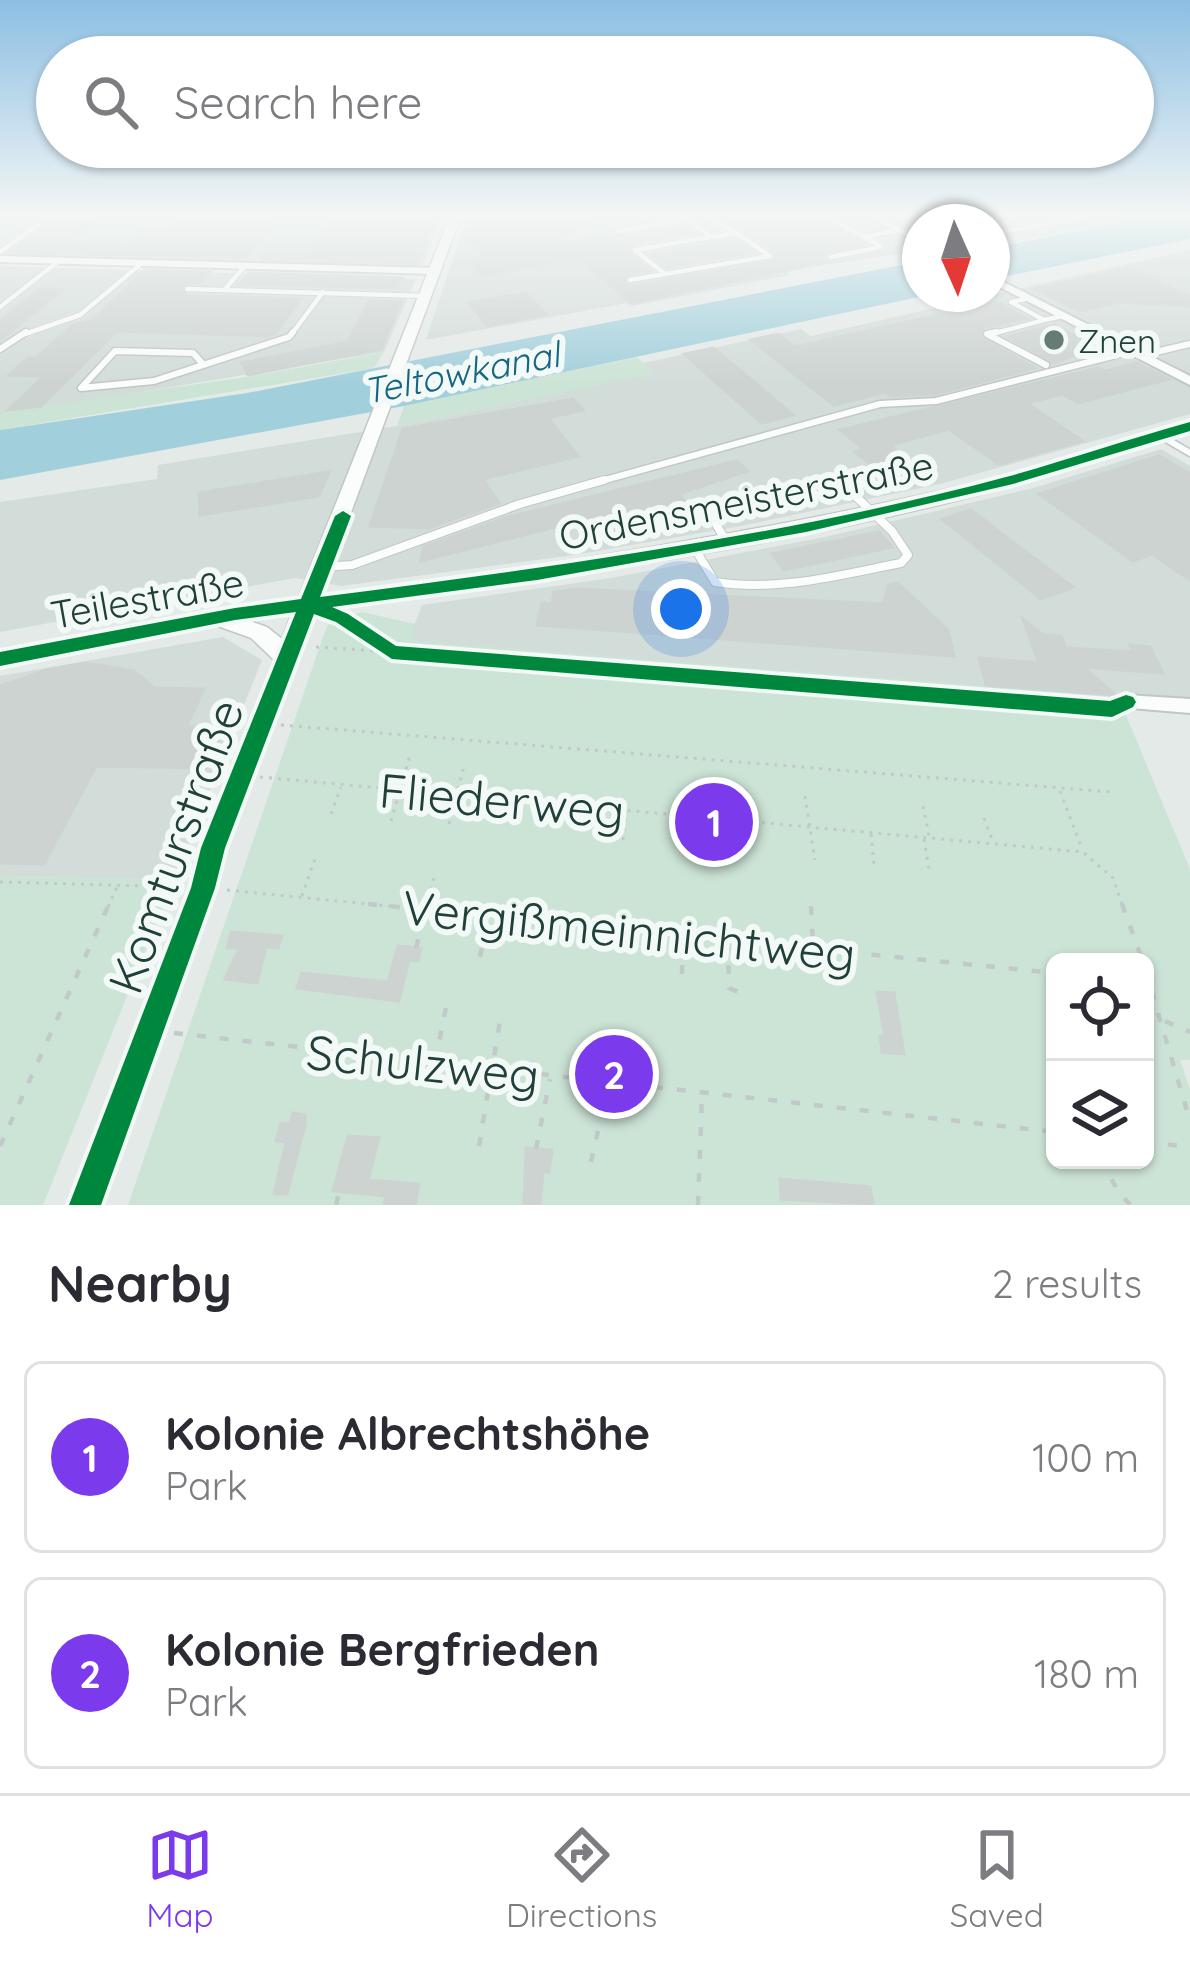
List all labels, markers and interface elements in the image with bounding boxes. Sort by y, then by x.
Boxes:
search box [36,36,1154,168]
icon: search [78,69,144,135]
text: Search here [174,74,422,130]
north arrow [902,204,1010,312]
place label: Znen [1078,320,1156,361]
marker: Znen [1041,327,1067,353]
water label: Teltowkanal [359,330,566,413]
street label: Ordensmeisterstraße [555,440,937,560]
street label: Teilestraße [47,557,247,639]
your location [651,579,711,639]
street label: Komturstraße [94,691,256,1001]
street label: Fliederweg [377,759,627,841]
pin: 1 [675,777,753,867]
street label: Vergißmeinnichtweg [400,876,858,984]
map controls [1046,953,1154,1169]
button: locate [1046,953,1154,1061]
street label: Schulzweg [304,1021,542,1105]
pin: 2 [575,1029,653,1119]
button: layers [1046,1061,1154,1169]
text: Nearby [48,1251,232,1315]
text: 2 results [992,1259,1142,1308]
text: Kolonie Albrechtshöhe [165,1405,650,1461]
text: 1 [82,1433,98,1482]
text: 100 m [1032,1433,1139,1482]
text: Park [165,1461,248,1510]
text: Kolonie Bergfrieden [165,1621,600,1677]
text: 2 [79,1649,101,1698]
text: 180 m [1034,1649,1139,1698]
text: Park [165,1677,248,1726]
tab: Map [146,1822,214,1935]
tab: Directions [506,1822,657,1935]
tab: Saved [950,1822,1044,1935]

